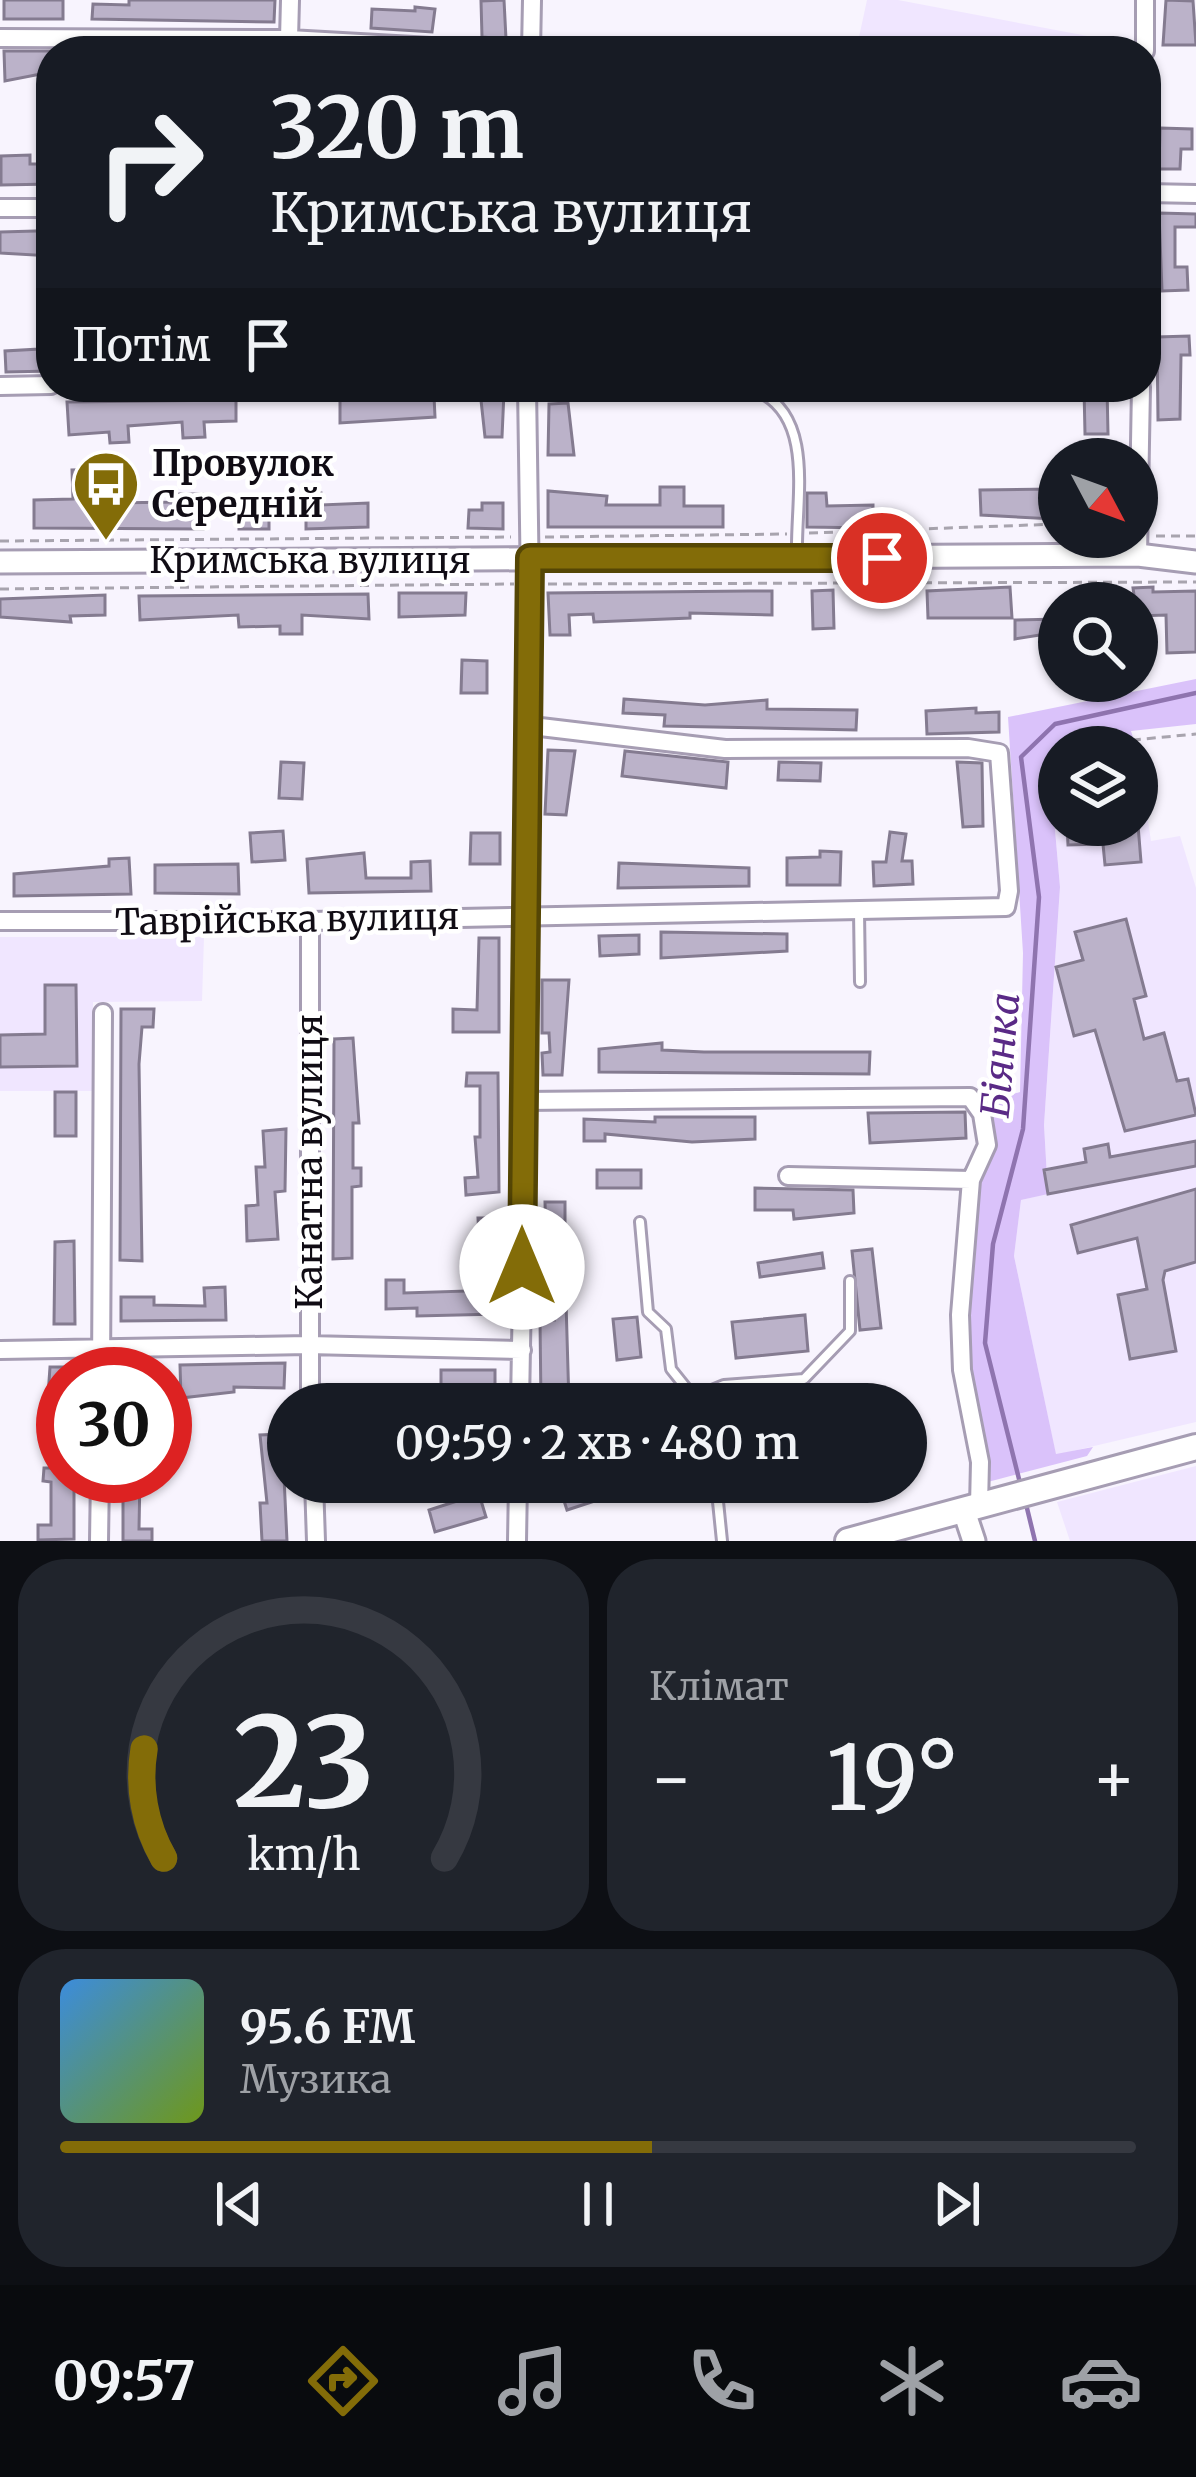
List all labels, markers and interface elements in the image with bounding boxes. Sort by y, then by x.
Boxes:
text: 320 m [270,75,524,181]
icon: right [72,84,228,240]
text: Кримська вулиця [270,179,752,247]
icon: arrive [235,312,301,378]
text: Потім [72,317,211,373]
north arrow [1038,438,1158,558]
map controls [1038,438,1158,846]
place label: Провулок Середній [152,441,334,527]
bus stop icon: Провулок Середній [71,449,141,543]
pin [831,507,933,609]
icon: arrive [849,525,915,591]
street label: Кримська вулиця [149,538,471,583]
button: search [1038,582,1158,702]
button: layers [1038,726,1158,846]
street label: Таврійська вулиця [115,894,460,945]
water label: Біянка [971,990,1030,1120]
street label: Канатна вулиця [287,1014,332,1310]
position arrow [459,1204,585,1330]
speed limit sign: 30 [36,1347,192,1503]
text: 09:59 · 2 хв · 480 m [395,1415,799,1471]
text: Клімат [649,1662,789,1711]
text: 23 [233,1684,374,1841]
text: 19° [826,1721,959,1835]
text: − [649,1737,693,1820]
text: + [1092,1737,1136,1820]
text: km/h [247,1828,360,1882]
text: 95.6 FM [240,1999,415,2055]
text: Музика [240,2055,392,2104]
icon: previous [206,2171,272,2237]
icon: pause [565,2171,631,2237]
icon: next [924,2171,990,2237]
icon: directions [301,2339,385,2423]
icon: music [491,2339,575,2423]
icon: phone [680,2339,764,2423]
icon: climate [870,2339,954,2423]
icon: car [1059,2339,1143,2423]
text: 09:57 [53,2347,195,2415]

